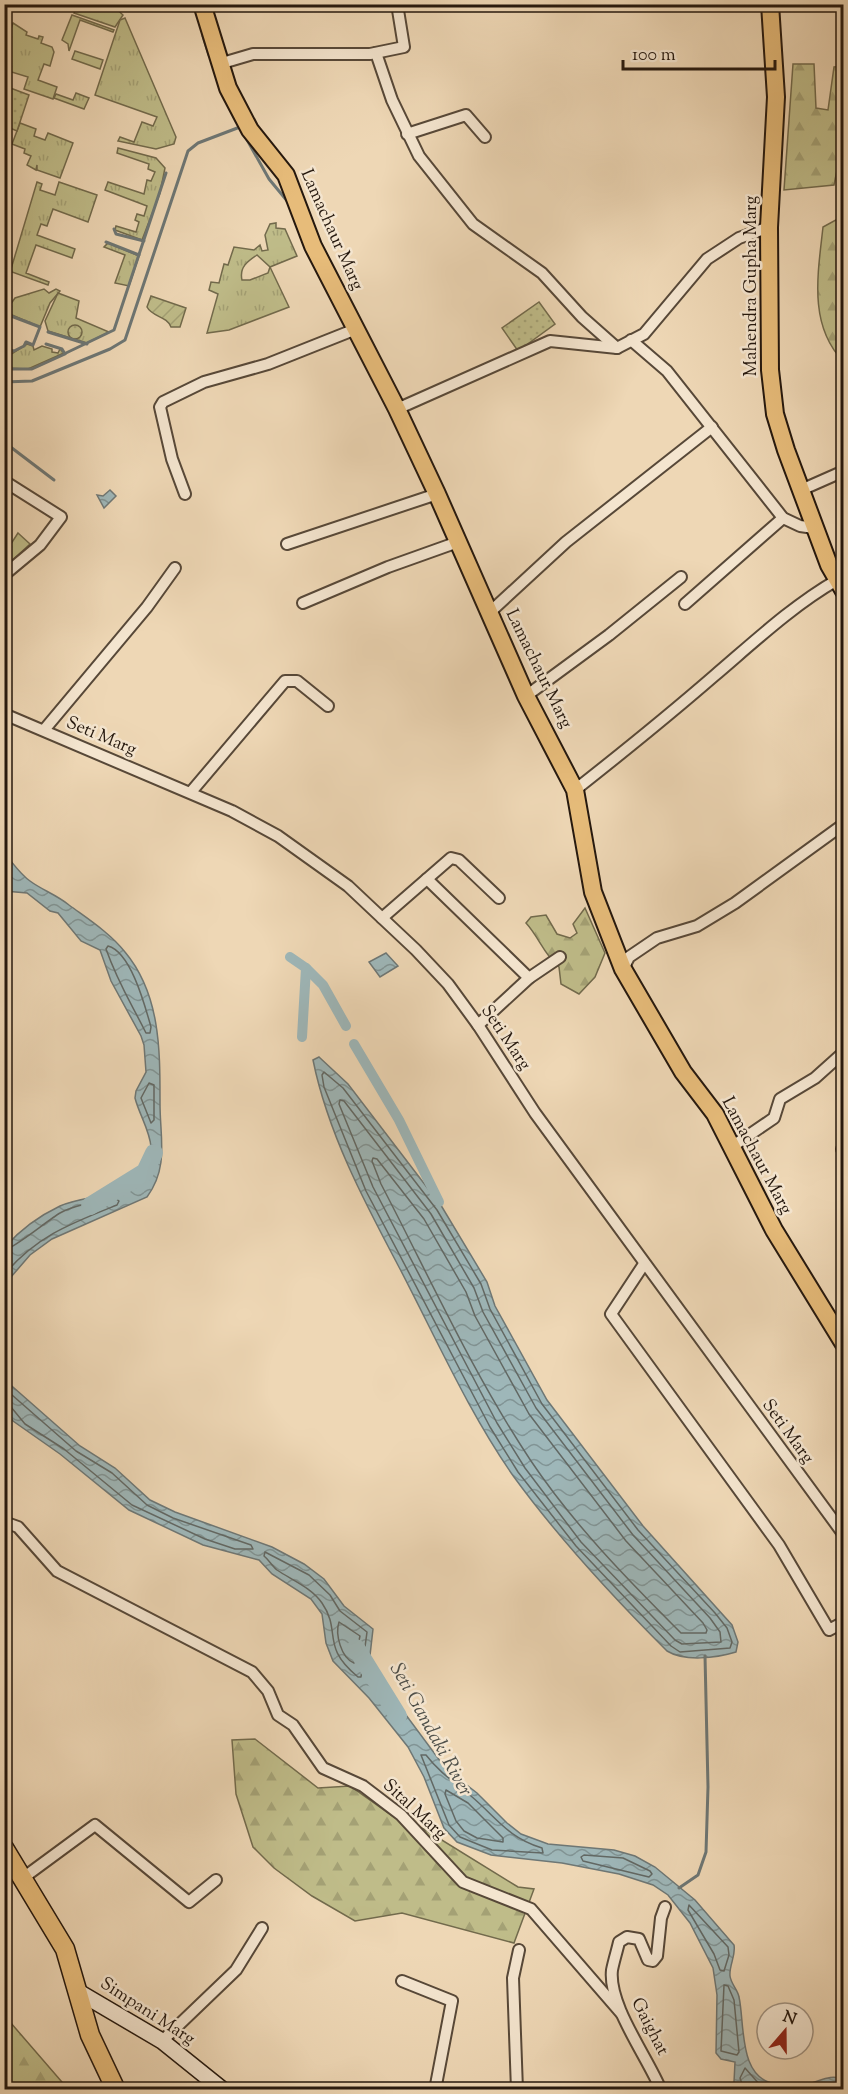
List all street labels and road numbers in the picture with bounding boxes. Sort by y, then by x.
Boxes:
street label: Lamachaur Marg [293,165,369,295]
street label: Mahendra Gupha Marg [739,195,765,376]
street label: Lamachaur Marg [498,605,578,733]
street label: Seti Marg [62,711,140,764]
street label: Seti Marg [473,1000,537,1076]
street label: Lamachaur Marg [714,1093,798,1220]
street label: Seti Marg [755,1394,819,1470]
street label: Sital Marg [376,1773,452,1847]
street label: Simpani Marg [94,1972,200,2053]
street label: Gaighat [623,1994,675,2060]

